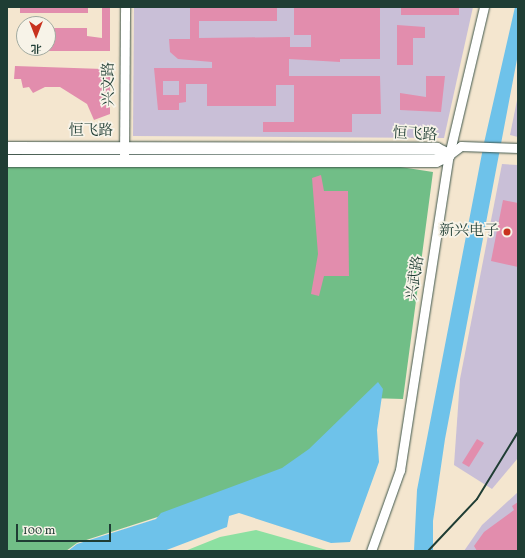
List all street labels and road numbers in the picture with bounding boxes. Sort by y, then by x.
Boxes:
street label: 兴文路 [101,62,119,106]
street label: 恒飞路 [69,123,113,141]
street label: 恒飞路 [392,125,438,145]
street label: 兴武路 [404,254,428,302]

